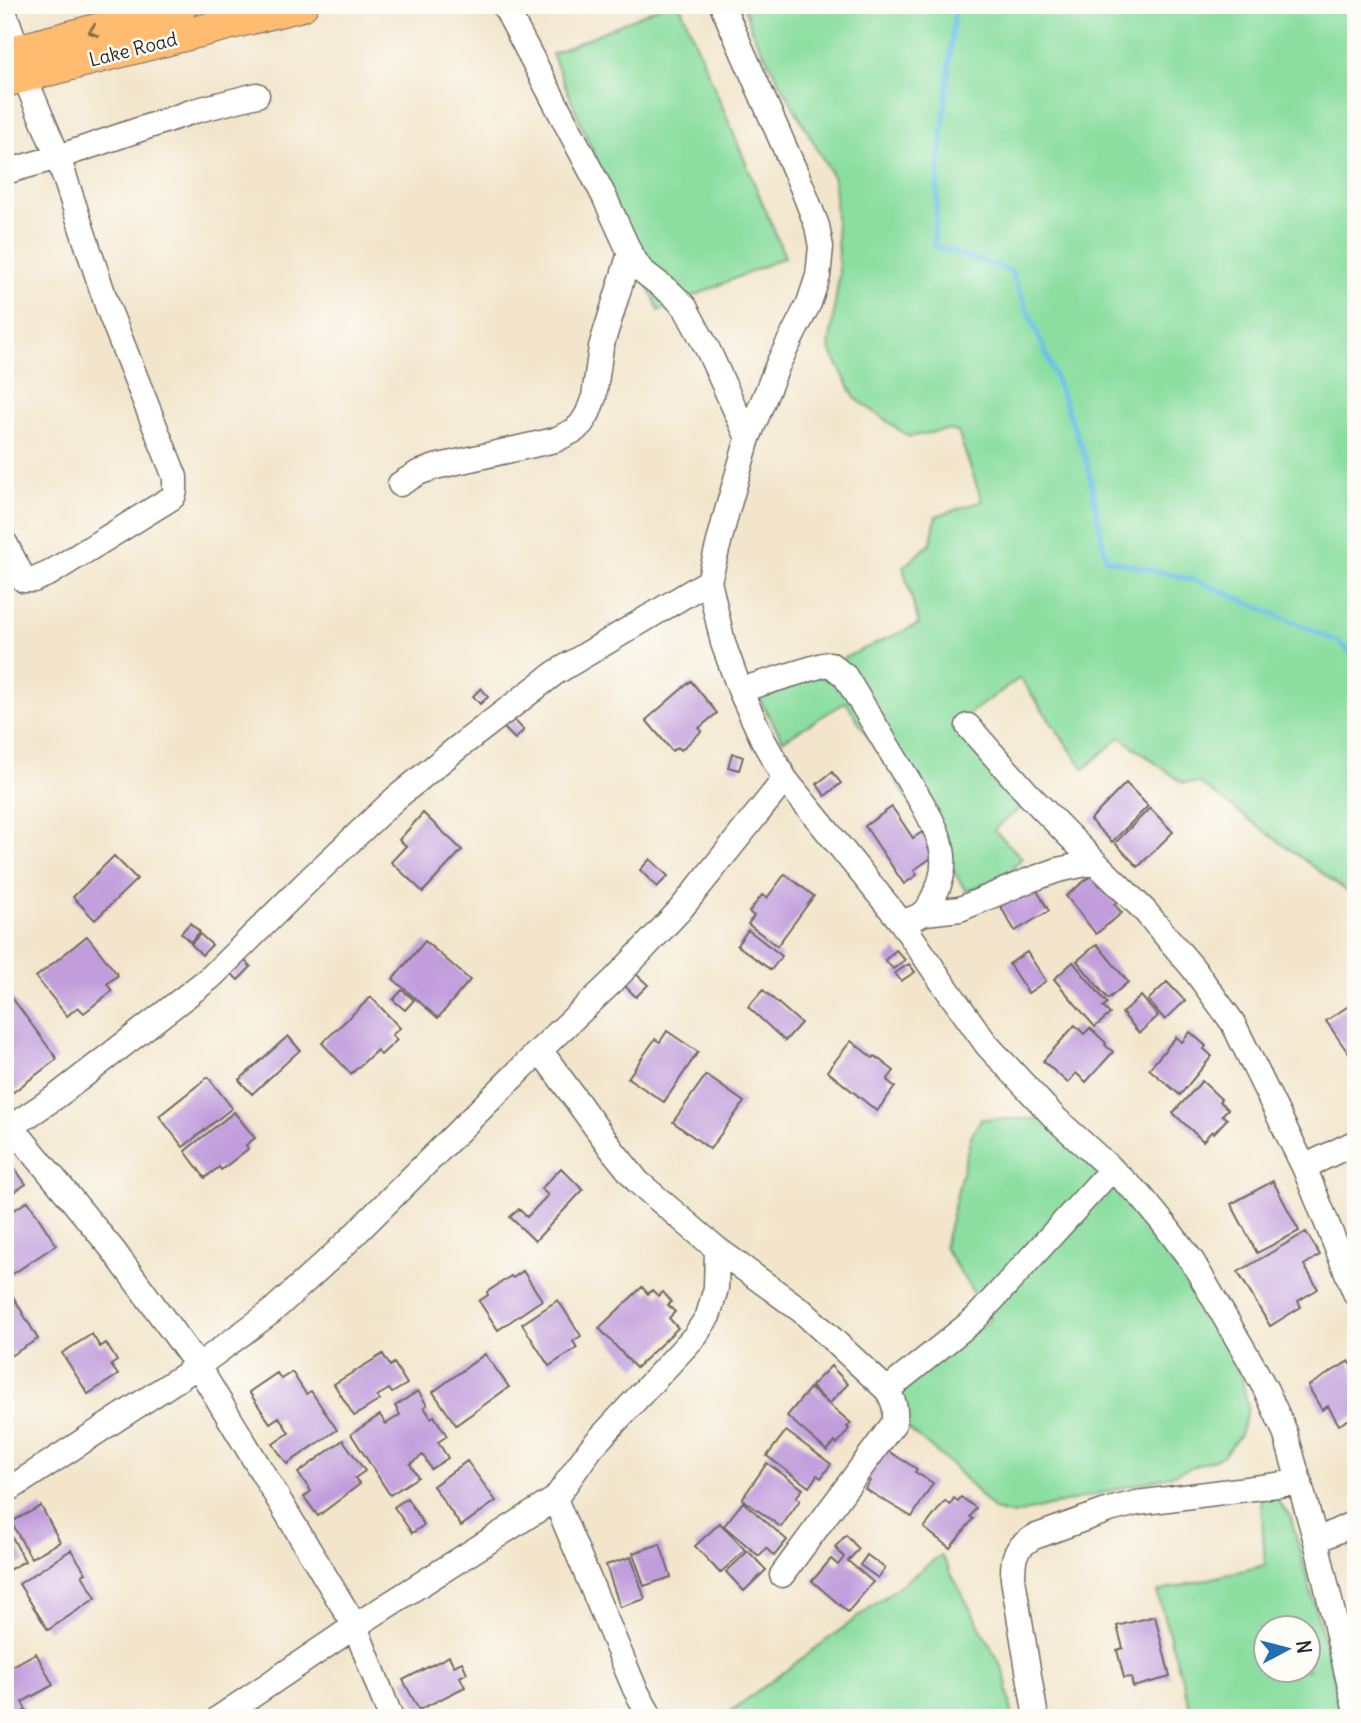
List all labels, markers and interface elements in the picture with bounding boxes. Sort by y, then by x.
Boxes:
one-way arrow [87,23,99,37]
street label: Lake Road [86,26,180,72]
north arrow [1252,1614,1322,1684]
text: N [1291,1639,1317,1655]

